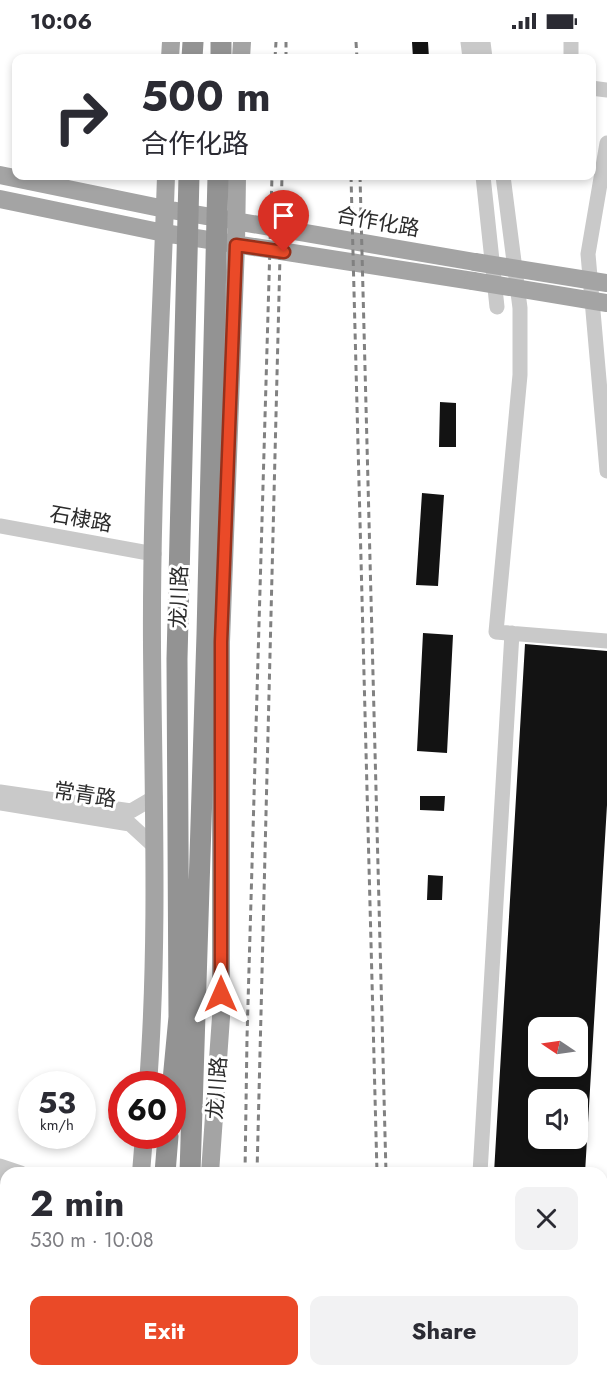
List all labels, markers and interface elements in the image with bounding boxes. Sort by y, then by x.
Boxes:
text: 10:06 [30,5,92,37]
text: 500 m [141,66,271,127]
icon: right [42,78,120,156]
text: 合作化路 [141,124,249,163]
pin [258,190,309,252]
icon: arrive [267,199,300,232]
street label: 合作化路 [334,200,422,244]
street label: 石棣路 [47,499,115,539]
street label: 龙川路 [163,565,195,629]
street label: 常青路 [52,775,118,815]
position arrow [189,962,253,1026]
north arrow [528,1017,588,1077]
map controls [528,1017,588,1149]
street label: 龙川路 [200,1056,234,1120]
speed limit sign: 60 [108,1071,186,1149]
text: 53 [38,1081,76,1124]
button: sound [528,1089,588,1149]
text: km/h [40,1114,74,1136]
text: 2 min [30,1177,125,1229]
button: close [515,1187,578,1250]
text: 530 m · 10:08 [30,1226,154,1255]
button: Exit [30,1296,298,1365]
button: Share [310,1296,578,1365]

